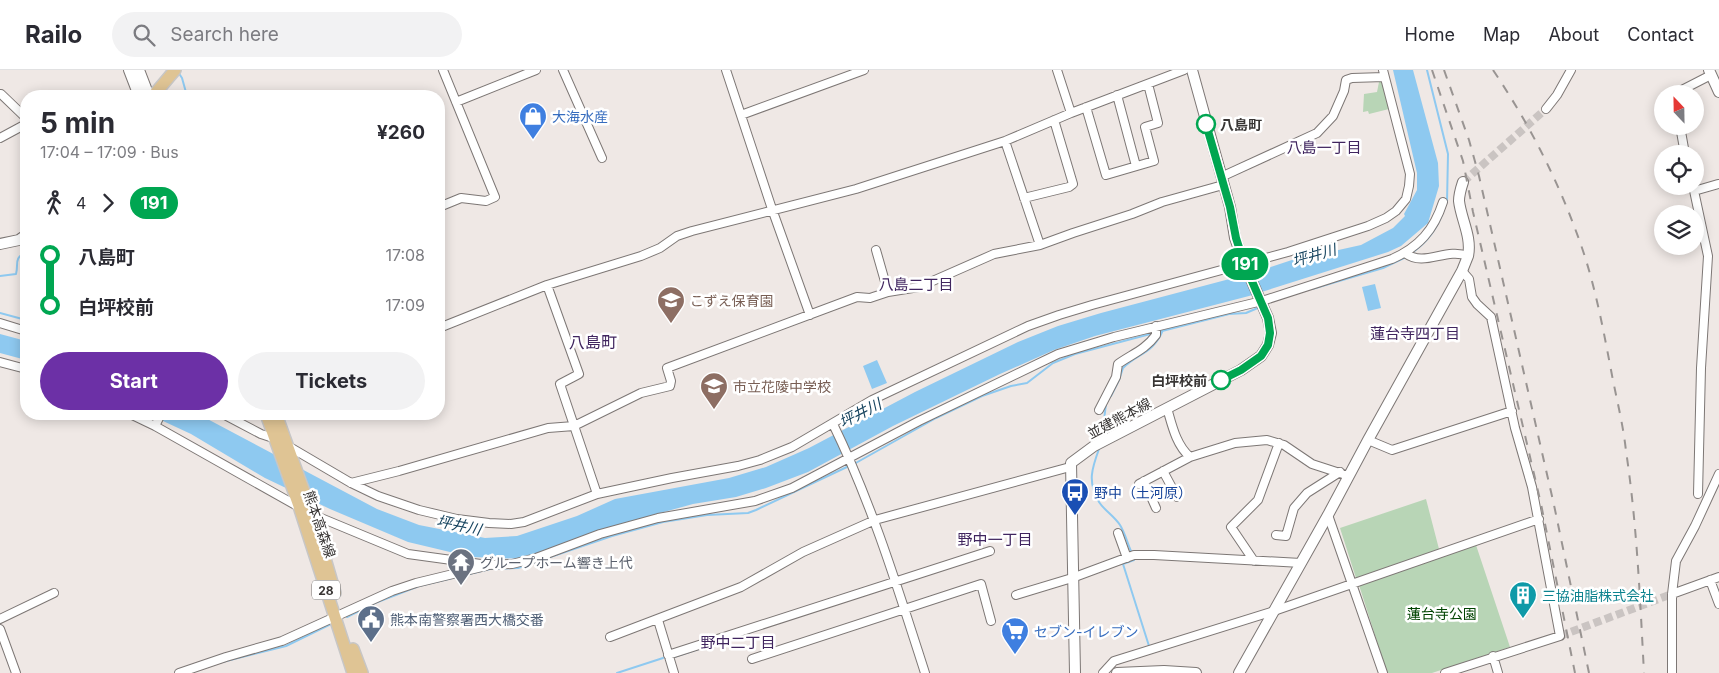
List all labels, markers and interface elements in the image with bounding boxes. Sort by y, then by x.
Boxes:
search box [112,12,462,57]
text: Railo [25,20,82,49]
icon: search [130,21,158,49]
text: Search here [170,23,279,46]
text: Home [1405,24,1455,45]
text: Map [1483,24,1520,45]
text: About [1548,24,1599,45]
text: Contact [1627,24,1694,45]
north arrow [1654,85,1704,135]
map controls [1654,85,1704,255]
shop icon: 大海水産 [518,101,548,140]
text: 5 min [40,106,115,140]
place label: 大海水産 [552,108,608,125]
marker: 八島町 [1196,114,1216,134]
place label: 八島町 [1220,116,1262,133]
text: ¥260 [377,121,425,144]
district label: 八島一丁目 [1286,138,1362,157]
text: 17:04 – 17:09 · Bus [40,142,179,162]
button: locate [1654,145,1704,195]
icon: walk [40,189,68,217]
icon: forward [94,189,122,217]
text: 191 [140,192,168,213]
text: 4 [76,193,86,213]
button: layers [1654,205,1704,255]
water label: 坪井川 [1290,239,1340,270]
text: 17:08 [385,245,425,265]
text: 八島町 [78,246,135,269]
line badge: 191 [1216,248,1274,280]
text: 191 [1231,253,1259,274]
district label: 八島二丁目 [878,275,954,294]
school or university icon: こずえ保育園 [656,285,686,324]
place label: こずえ保育園 [690,292,774,309]
text: 17:09 [385,295,425,315]
text: 白坪校前 [78,296,154,319]
district label: 蓮台寺四丁目 [1370,324,1460,343]
district label: 八島町 [569,332,617,352]
button: Start [40,352,228,410]
button: Tickets [238,352,425,410]
marker: 白坪校前 [1211,370,1231,390]
school or university icon: 市立花陵中学校 [699,371,729,410]
place label: 白坪校前 [1151,372,1207,389]
place label: 市立花陵中学校 [733,378,831,395]
water label: 坪井川 [836,393,886,432]
street label: 並建熊本線 [1084,394,1154,442]
bus stop icon: 野中（土河原） [1060,477,1090,516]
place label: 野中（土河原） [1094,484,1192,501]
street label: 熊本高森線 [301,488,339,560]
water label: 坪井川 [435,511,485,539]
district label: 野中一丁目 [957,530,1033,549]
temple icon: グループホーム響き上代 [446,547,476,586]
place label: グループホーム響き上代 [480,554,633,571]
road number: 28 [312,580,340,600]
building icon: 三協油脂株式会社 [1508,580,1538,619]
place label: 三協油脂株式会社 [1542,587,1654,604]
public building icon: 熊本南警察署西大橋交番 [356,604,386,643]
park label: 蓮台寺公園 [1407,605,1477,622]
place label: 熊本南警察署西大橋交番 [390,611,544,628]
supermarket icon: セブン-イレブン [1000,616,1030,655]
place label: セブン-イレブン [1034,623,1138,640]
district label: 野中二丁目 [700,633,776,652]

